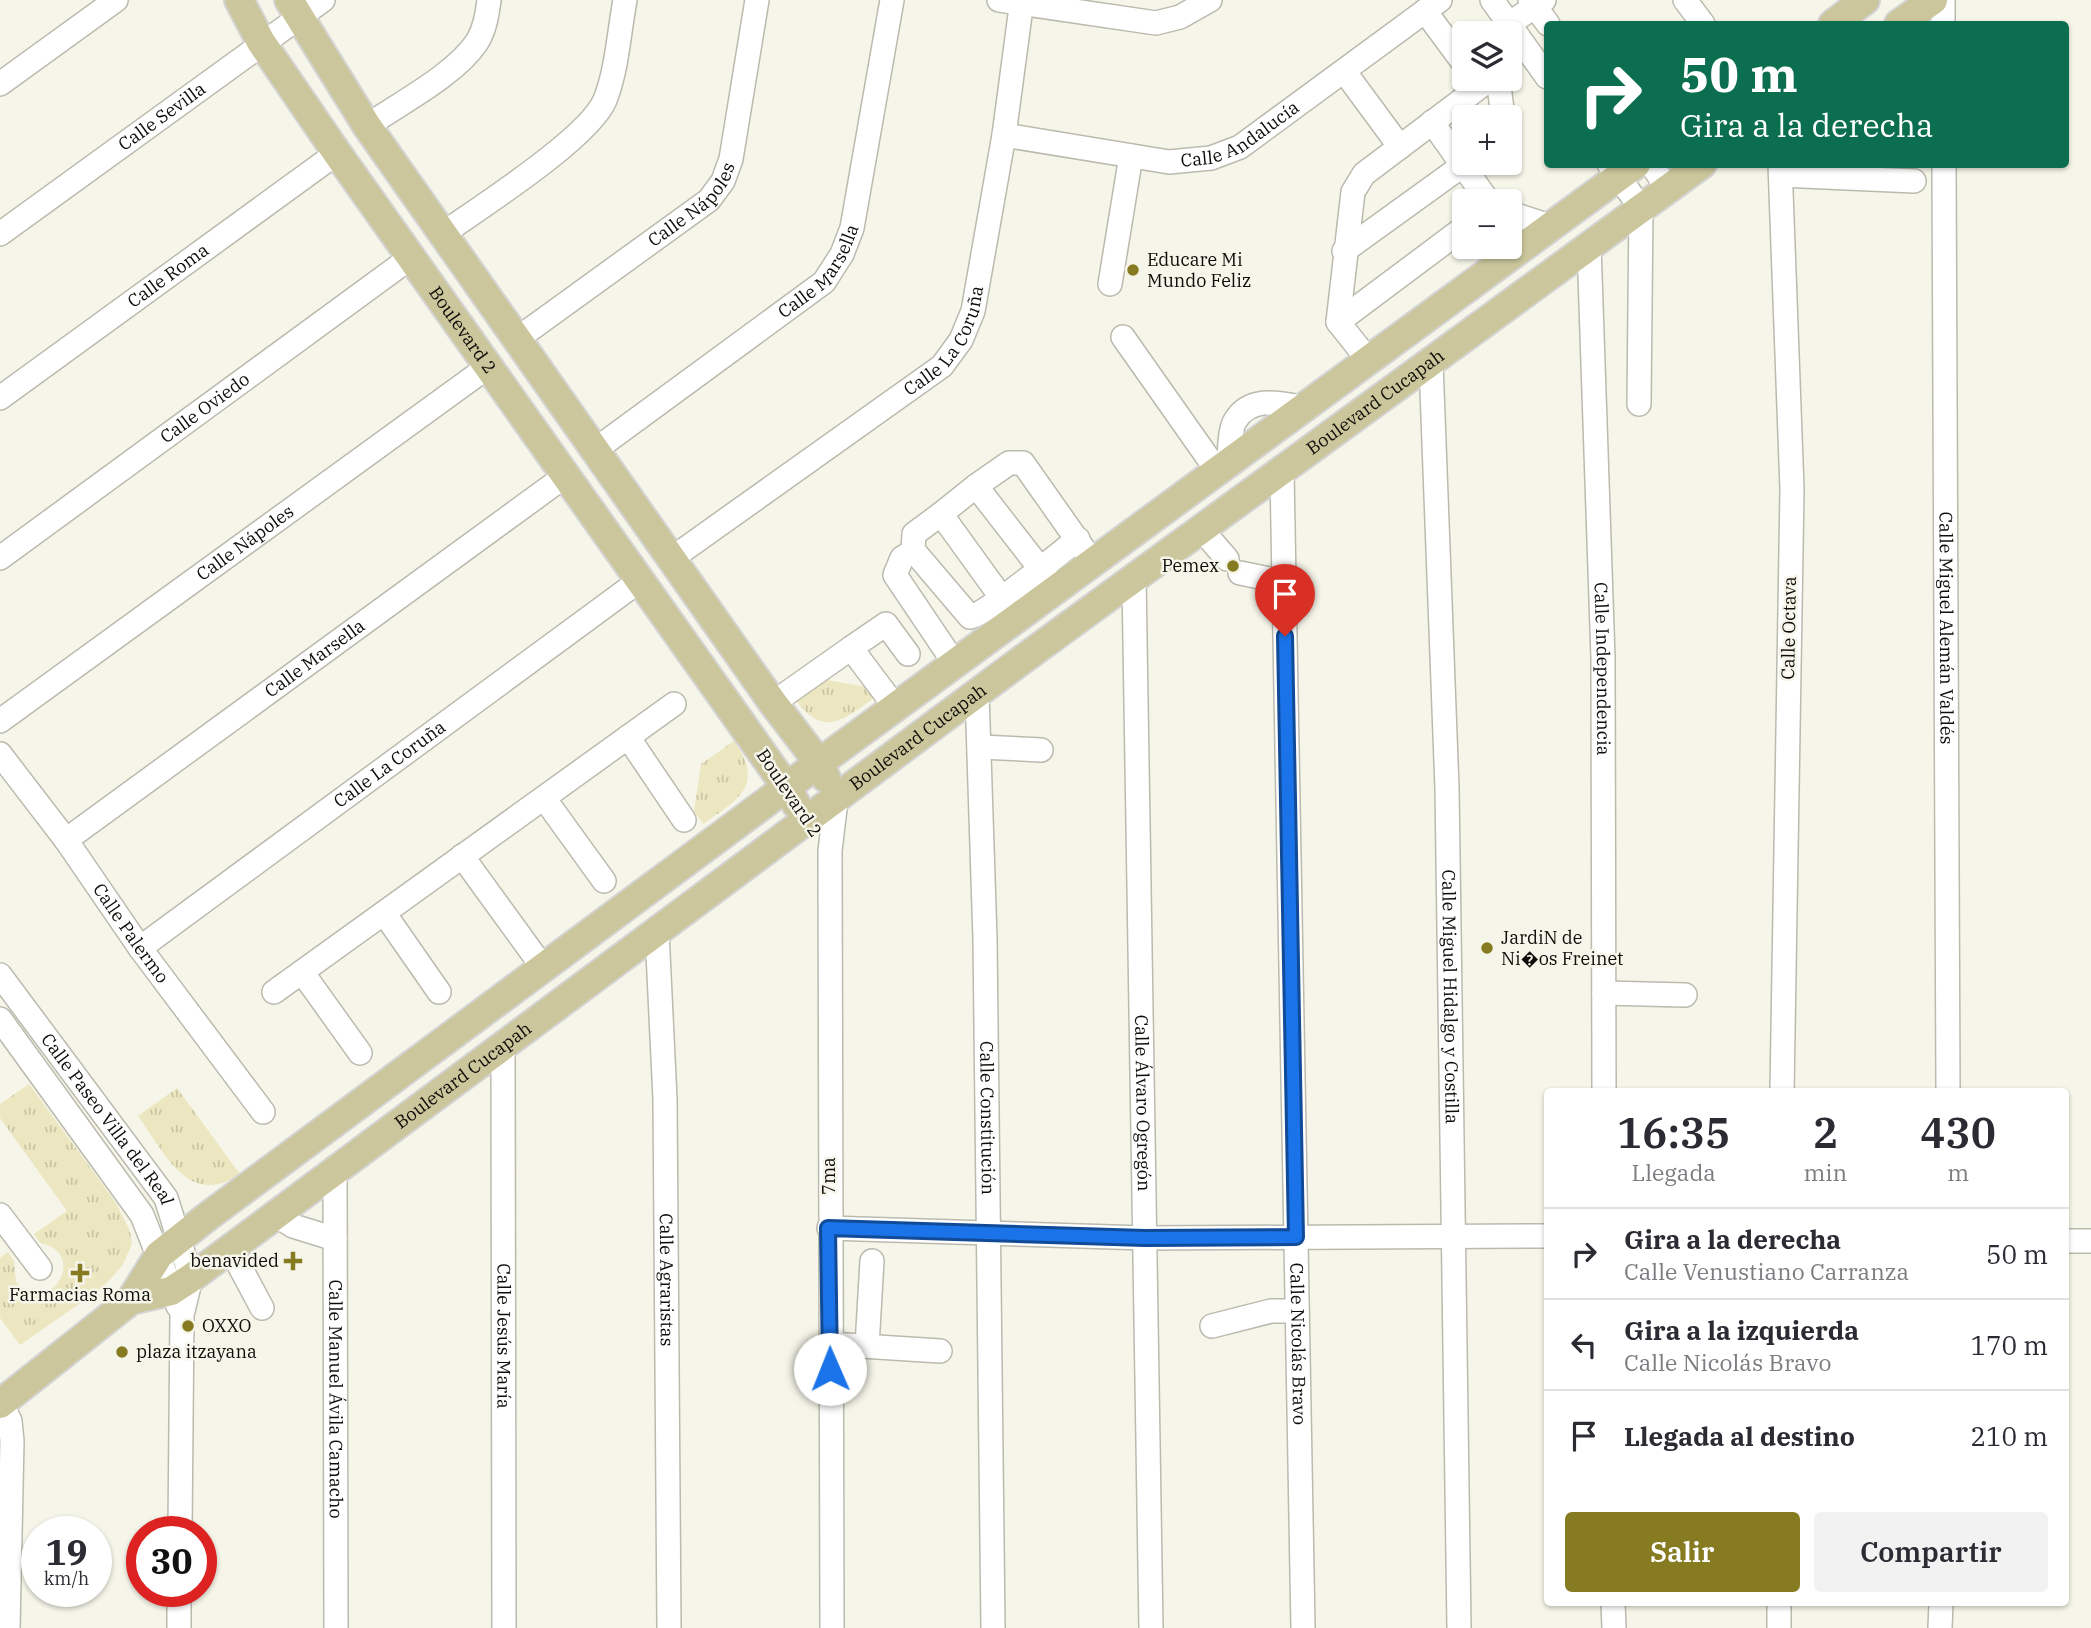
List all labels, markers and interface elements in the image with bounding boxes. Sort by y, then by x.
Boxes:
map controls [1452,21,1522,259]
button: layers [1452,21,1522,91]
text: 50 m [1680,42,1798,105]
icon: right [1565,49,1656,140]
street label: Calle Sevilla [114,77,210,156]
street label: Calle Andalucía [1180,95,1304,172]
text: Gira a la derecha [1680,104,1934,146]
button: + [1452,105,1522,175]
street label: Calle Nápoles [643,159,740,251]
button: − [1452,189,1522,259]
street label: Calle Marsella [773,221,863,323]
street label: Calle Roma [123,238,213,313]
place label: Educare Mi Mundo Feliz [1147,248,1251,292]
marker: Educare Mi Mundo Feliz [1125,262,1141,278]
street label: Boulevard 2 [424,282,502,378]
street label: Calle La Coruña [899,284,988,401]
street label: Boulevard Cucapah [1302,344,1449,460]
street label: Calle Oviedo [155,367,254,448]
street label: Calle Nápoles [192,500,298,586]
street label: Calle Miguel Alemán Valdés [1934,511,1959,745]
place label: Pemex [1162,554,1219,577]
marker: Pemex [1225,558,1241,574]
pin [1255,564,1315,636]
icon: arrive [1266,575,1304,613]
street label: Calle Octava [1776,576,1801,680]
street label: Calle Independencia [1589,582,1615,756]
street label: Calle Marsella [260,614,369,702]
street label: Boulevard Cucapah [845,678,991,795]
street label: Calle La Coruña [329,715,450,813]
street label: Boulevard 2 [751,744,827,841]
street label: Calle Miguel Hidalgo y Costilla [1437,869,1464,1124]
street label: Calle Palermo [88,879,174,988]
place label: JardiN de Ni�os Freinet [1501,926,1623,970]
marker: JardiN de Ni�os Freinet [1479,940,1495,956]
street label: Calle Álvaro Ogregón [1130,1014,1156,1192]
street label: Boulevard Cucapah [390,1017,536,1134]
street label: Calle Paseo Villa del Real [36,1028,179,1207]
street label: Calle Constitución [975,1041,1000,1195]
text: 16:35 [1617,1105,1730,1160]
text: 2 [1813,1105,1838,1160]
text: 430 [1920,1105,1996,1160]
street label: 7ma [817,1157,840,1195]
text: Llegada [1631,1157,1716,1187]
text: min [1803,1157,1847,1187]
text: m [1947,1157,1969,1187]
street label: Calle Agraristas [655,1213,679,1347]
text: Gira a la derecha [1624,1222,1841,1256]
icon: right [1565,1235,1603,1273]
text: 50 m [1986,1237,2048,1271]
place label: benavided [190,1249,279,1272]
marker: benavided [285,1253,301,1269]
text: Calle Venustiano Carranza [1624,1256,1909,1286]
street label: Calle Nicolás Bravo [1285,1262,1311,1425]
street label: Calle Jesús María [492,1263,516,1409]
marker: Farmacias Roma [72,1265,88,1281]
street label: Calle Manuel Ávila Camacho [324,1279,348,1519]
place label: Farmacias Roma [9,1283,151,1306]
text: Gira a la izquierda [1624,1313,1859,1347]
place label: OXXO [202,1314,251,1337]
marker: OXXO [180,1318,196,1334]
icon: left [1565,1326,1603,1364]
text: 170 m [1970,1328,2048,1362]
position arrow [793,1332,867,1406]
place label: plaza itzayana [136,1340,257,1363]
marker: plaza itzayana [114,1344,130,1360]
text: Calle Nicolás Bravo [1624,1347,1831,1377]
icon: arrive [1565,1417,1603,1455]
text: Llegada al destino [1624,1419,1855,1453]
text: 210 m [1970,1419,2048,1453]
button: Salir [1565,1512,1800,1592]
button: Compartir [1814,1512,2048,1592]
speed limit sign: 30 [126,1516,217,1607]
text: 19 [45,1529,88,1575]
text: km/h [44,1567,89,1590]

